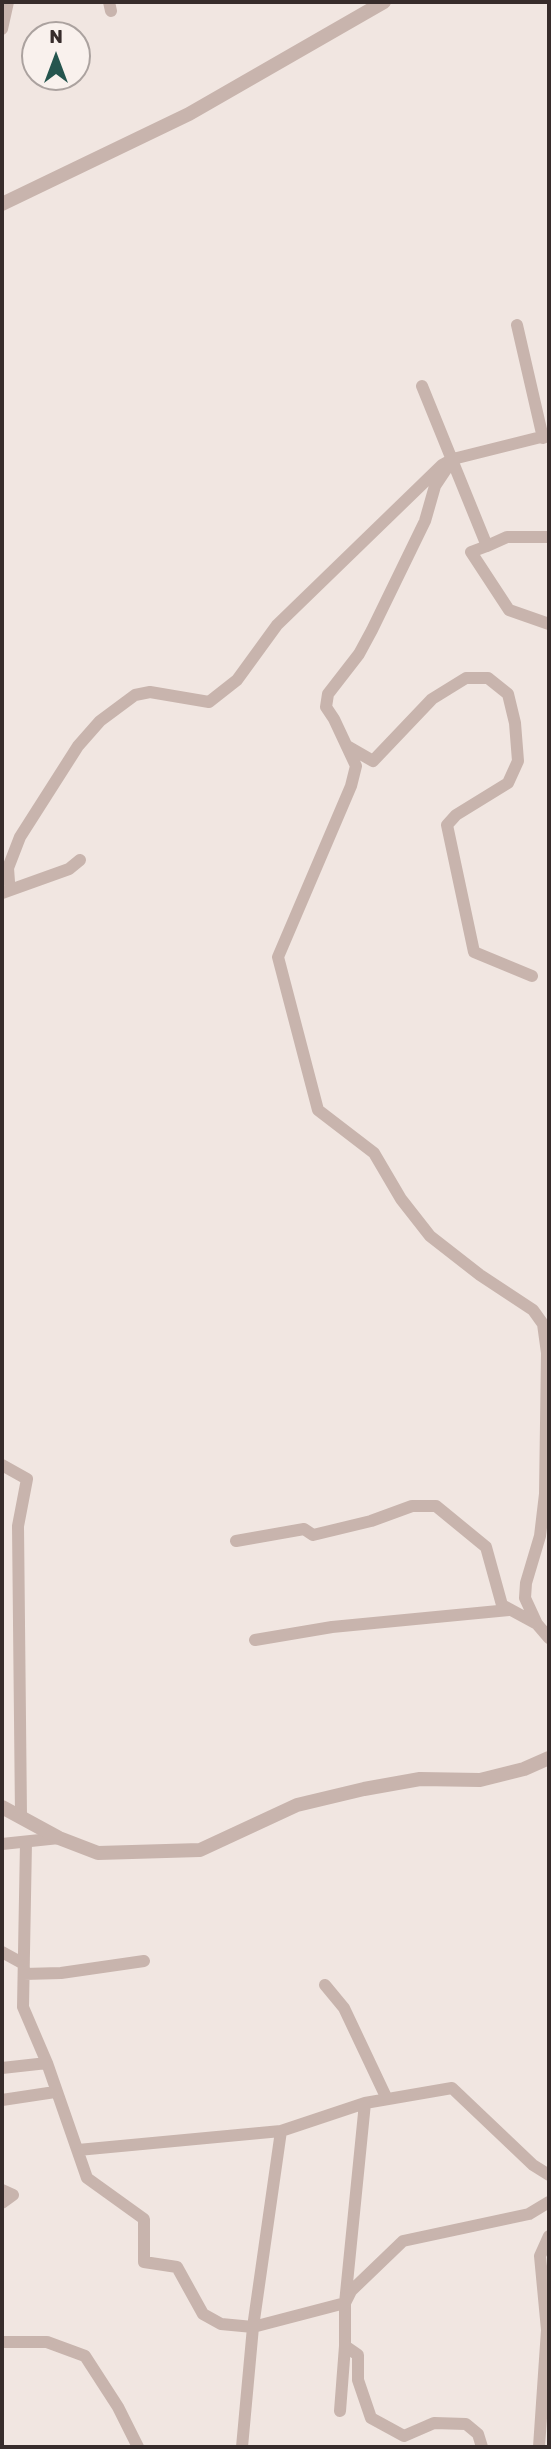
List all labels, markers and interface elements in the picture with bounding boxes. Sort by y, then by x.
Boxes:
north arrow [21,21,91,91]
text: N [49,25,63,48]

